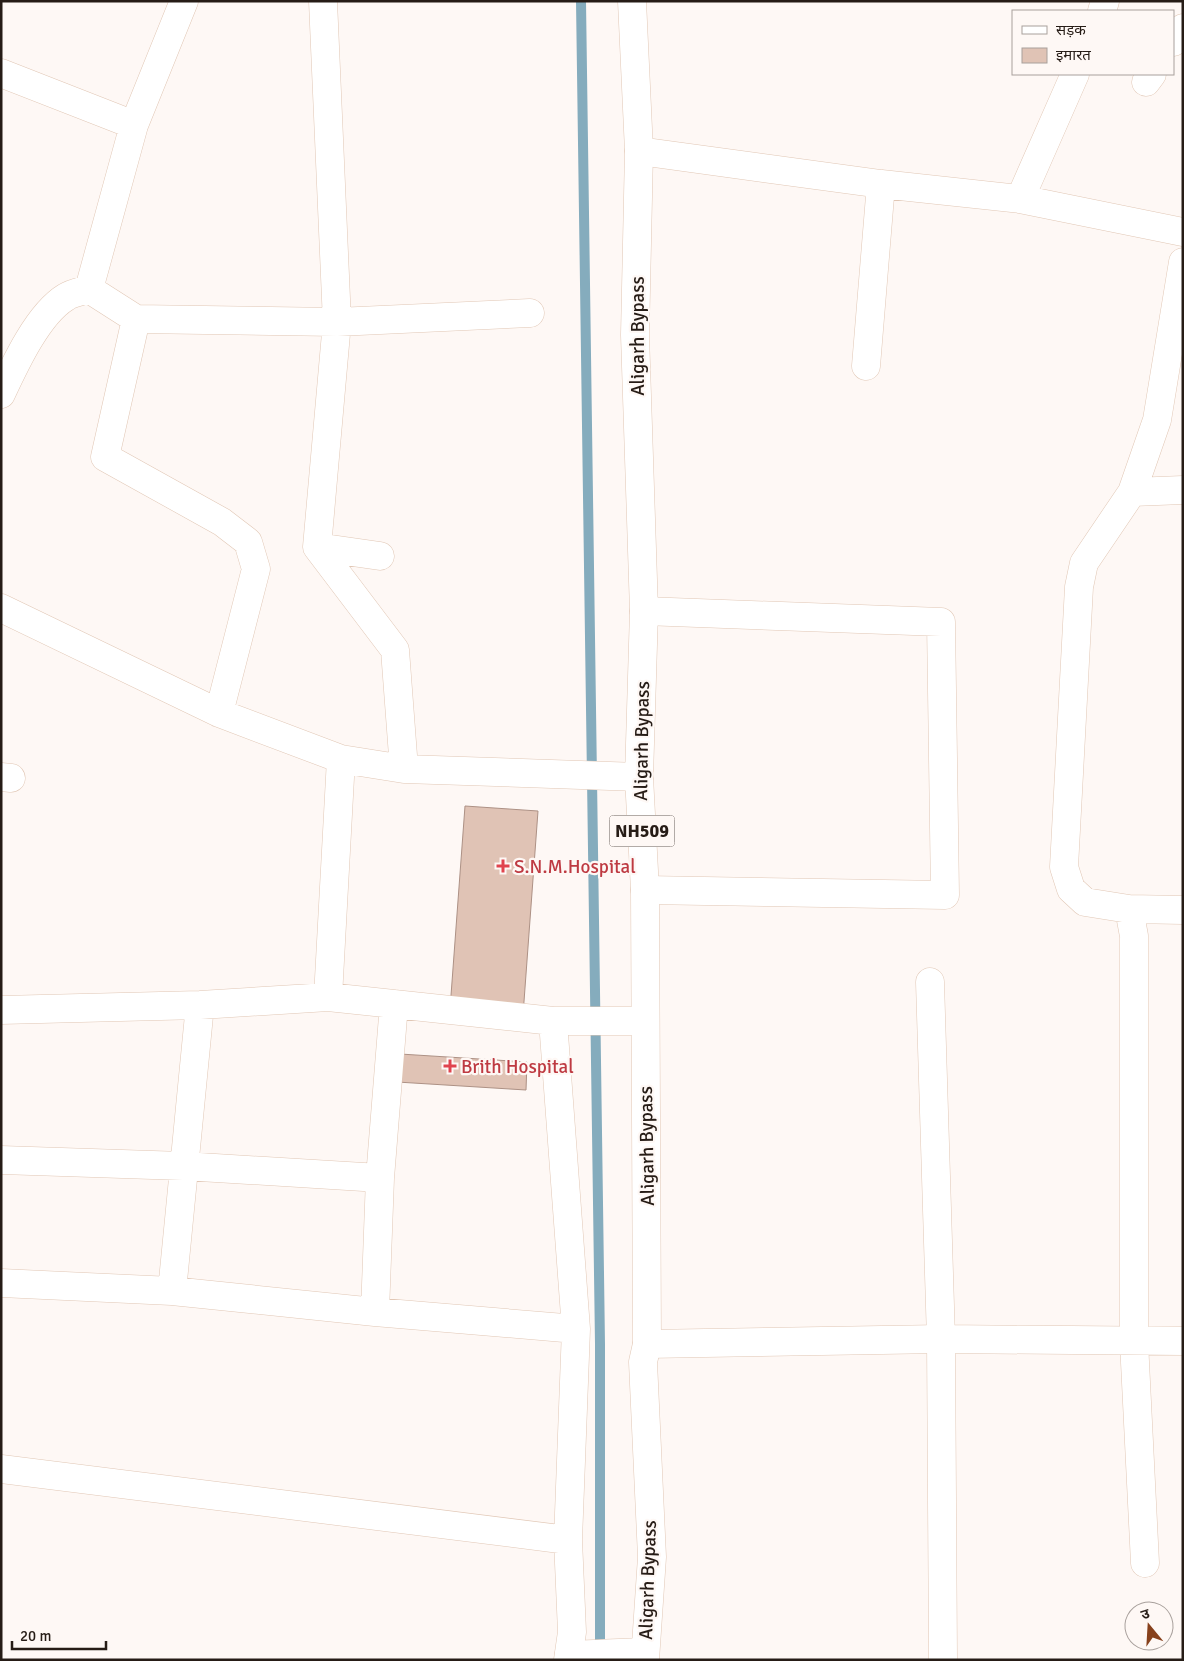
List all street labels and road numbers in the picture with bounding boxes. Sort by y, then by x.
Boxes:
street label: Aligarh Bypass [626,276,650,396]
street label: Aligarh Bypass [629,681,655,801]
road number: NH509 [610,816,674,846]
street label: Aligarh Bypass [634,1086,660,1206]
street label: Aligarh Bypass [634,1520,662,1640]

